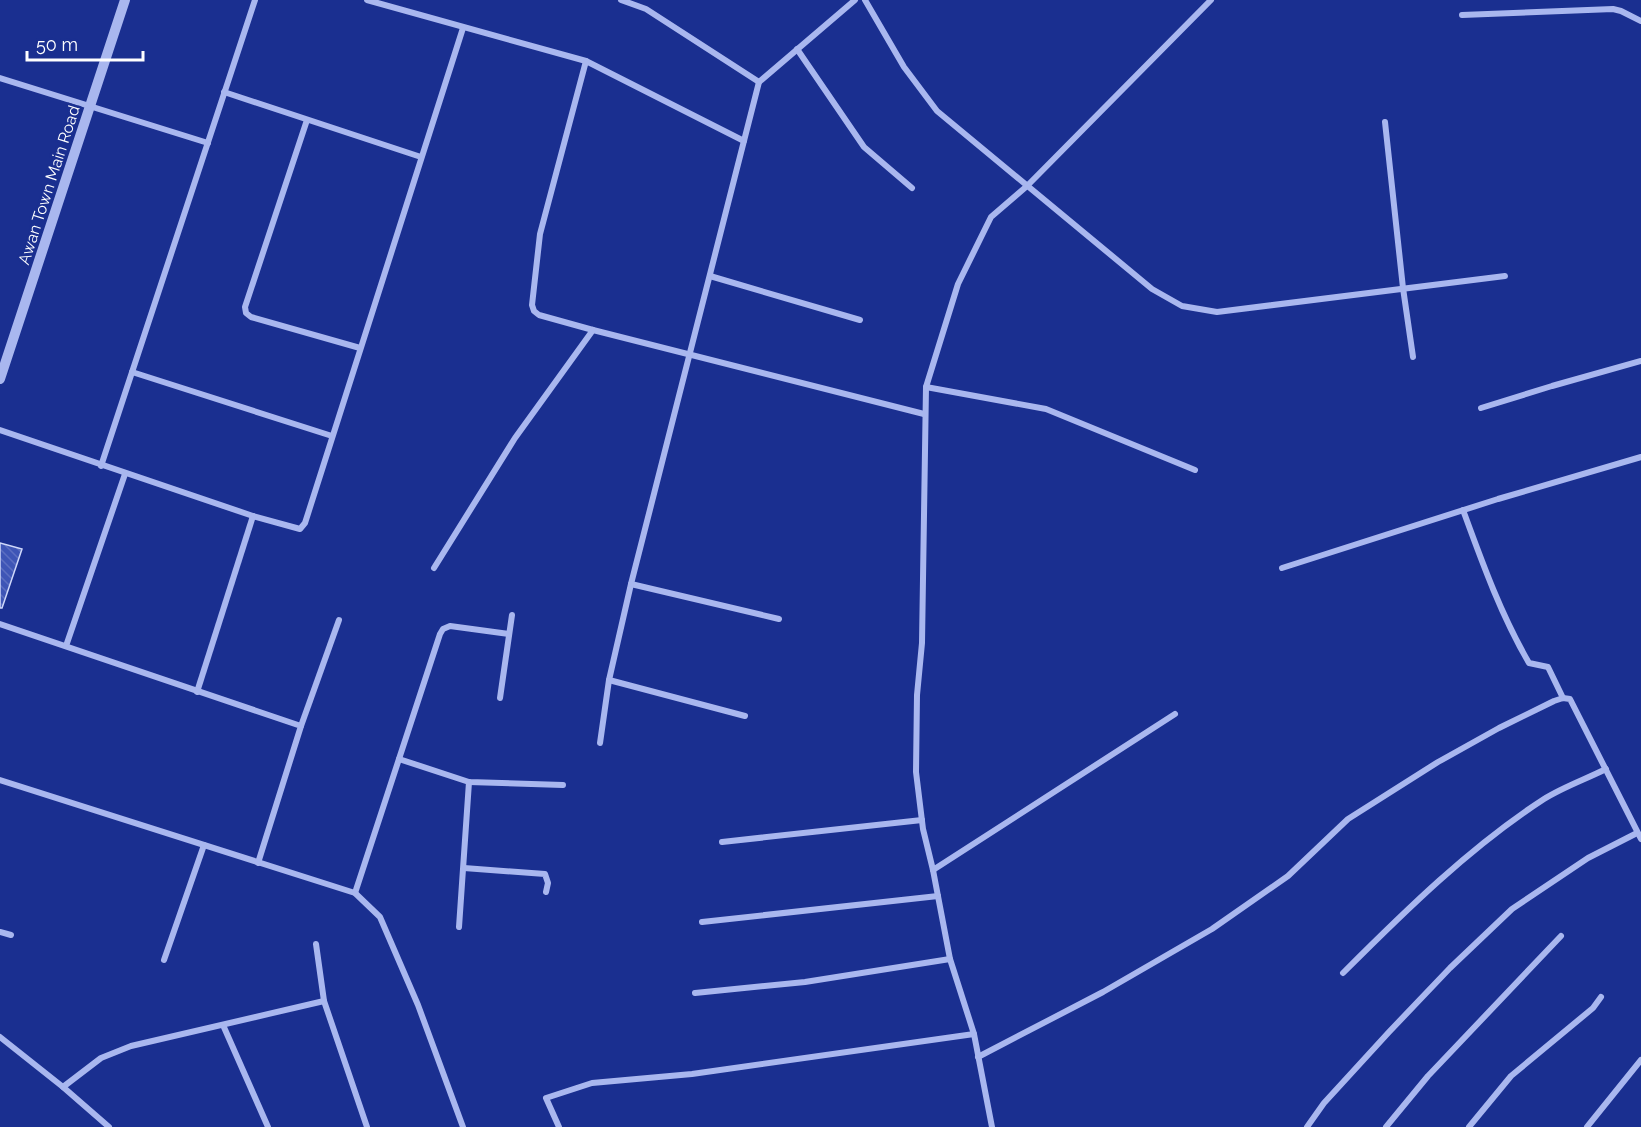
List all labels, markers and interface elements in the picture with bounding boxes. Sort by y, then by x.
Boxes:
scale bar [27,24,142,62]
text: 50 m [36,34,78,55]
street label: Awan Town Main Road [14,103,84,267]

